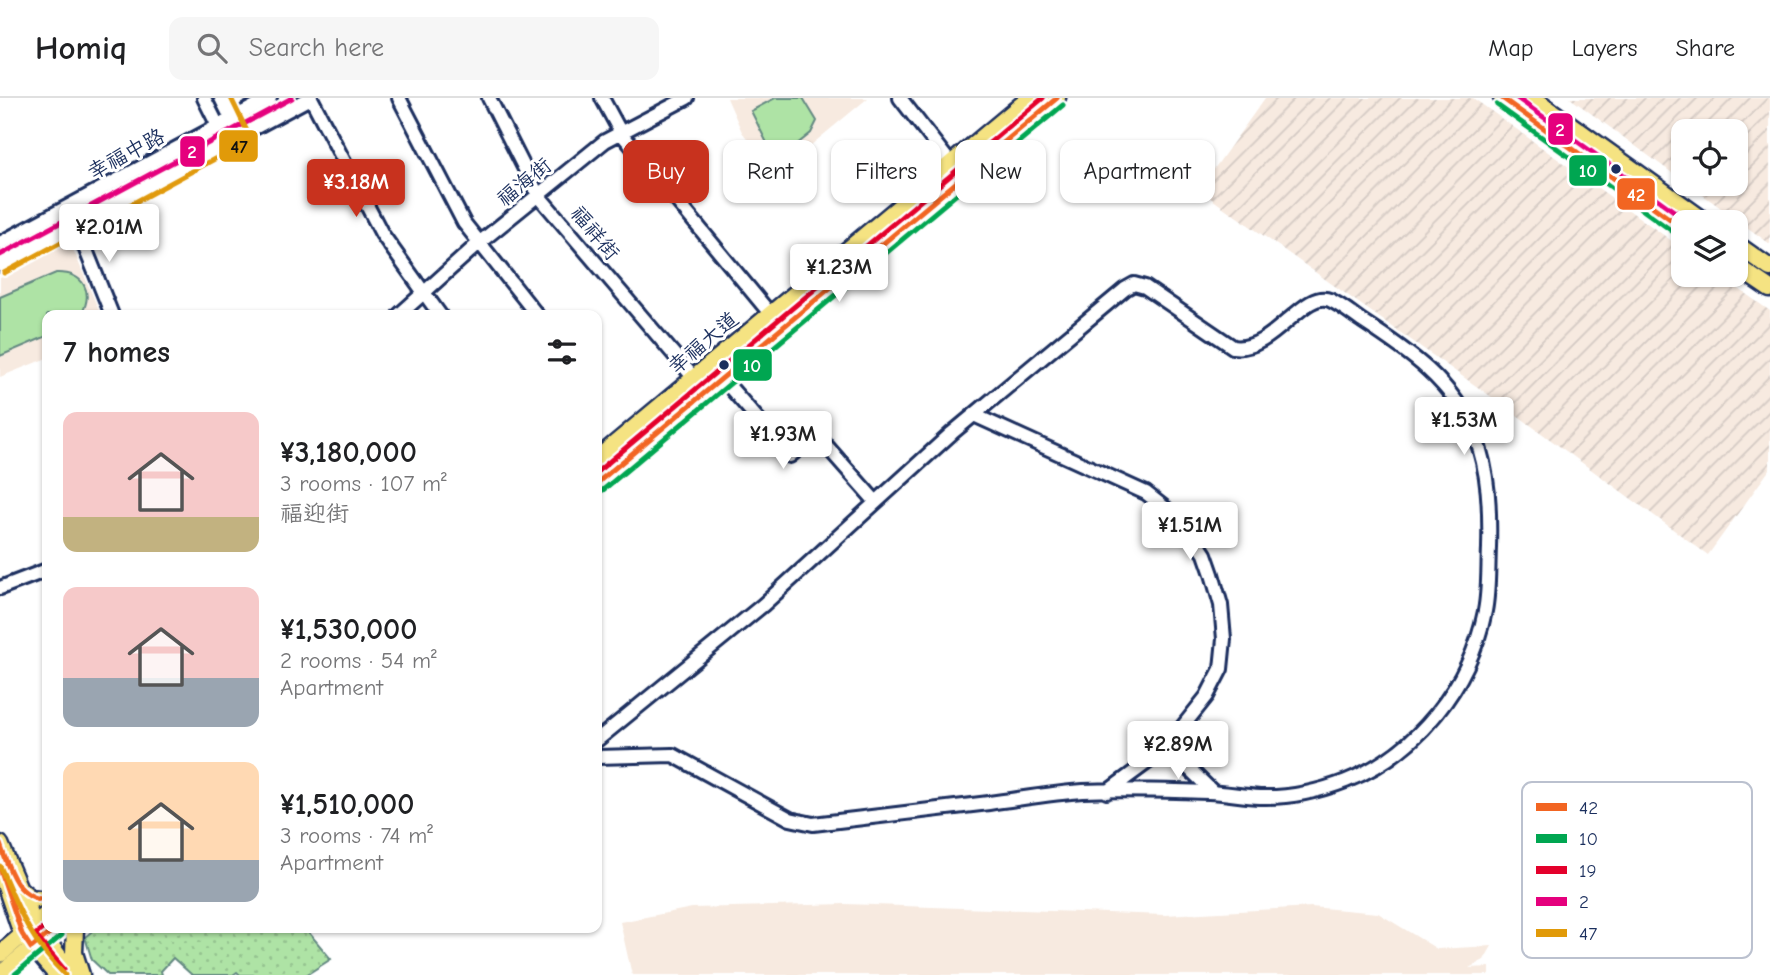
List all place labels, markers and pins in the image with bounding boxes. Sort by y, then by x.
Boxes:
pin: ¥3.18M [299,159,413,219]
unlabelled marker [1609,162,1623,176]
pin: ¥2.01M [52,204,166,264]
pin: ¥1.23M [782,244,896,304]
unlabelled marker [717,358,731,372]
pin: ¥1.53M [1407,398,1521,457]
pin: ¥1.93M [726,412,840,471]
pin: ¥1.51M [1133,503,1247,562]
pin: ¥2.89M [1121,722,1235,781]

